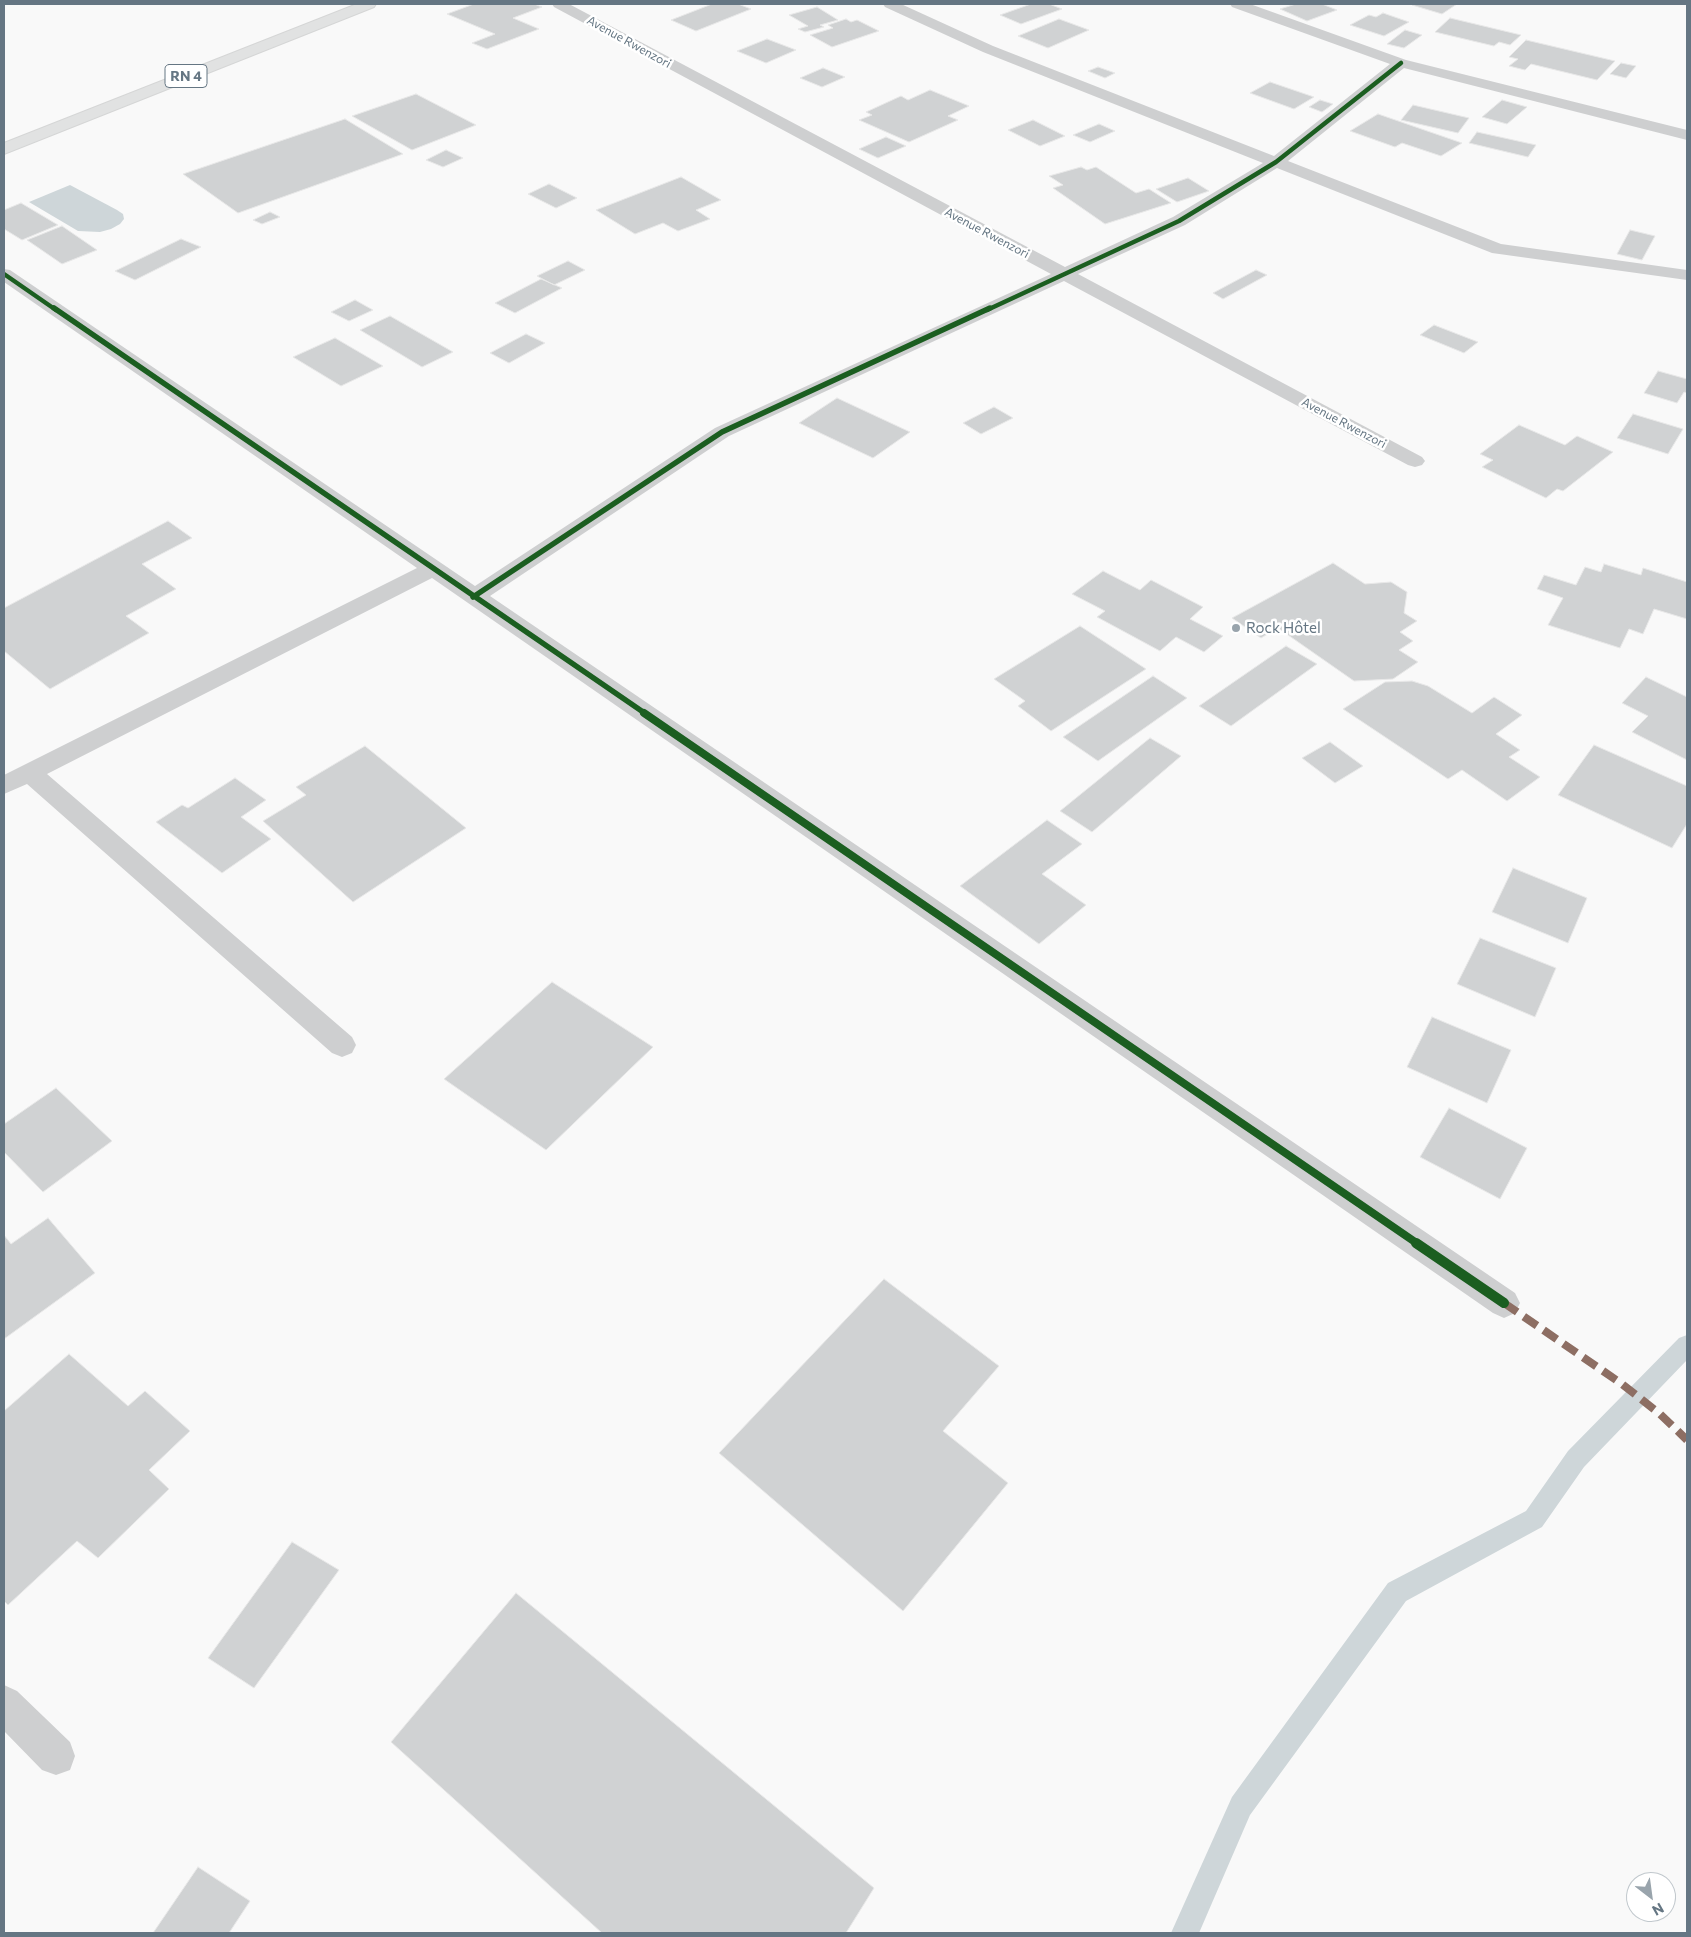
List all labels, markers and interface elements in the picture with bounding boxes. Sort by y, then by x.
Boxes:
street label: Avenue Rwenzori [584,13,674,71]
road number: RN 4 [165,64,207,88]
street label: Avenue Rwenzori [942,205,1032,261]
street label: Avenue Rwenzori [1299,395,1389,451]
place label: Rock Hôtel [1246,619,1321,637]
marker: Rock Hôtel [1230,622,1242,634]
north arrow [1626,1872,1676,1922]
text: N [1649,1900,1667,1920]

